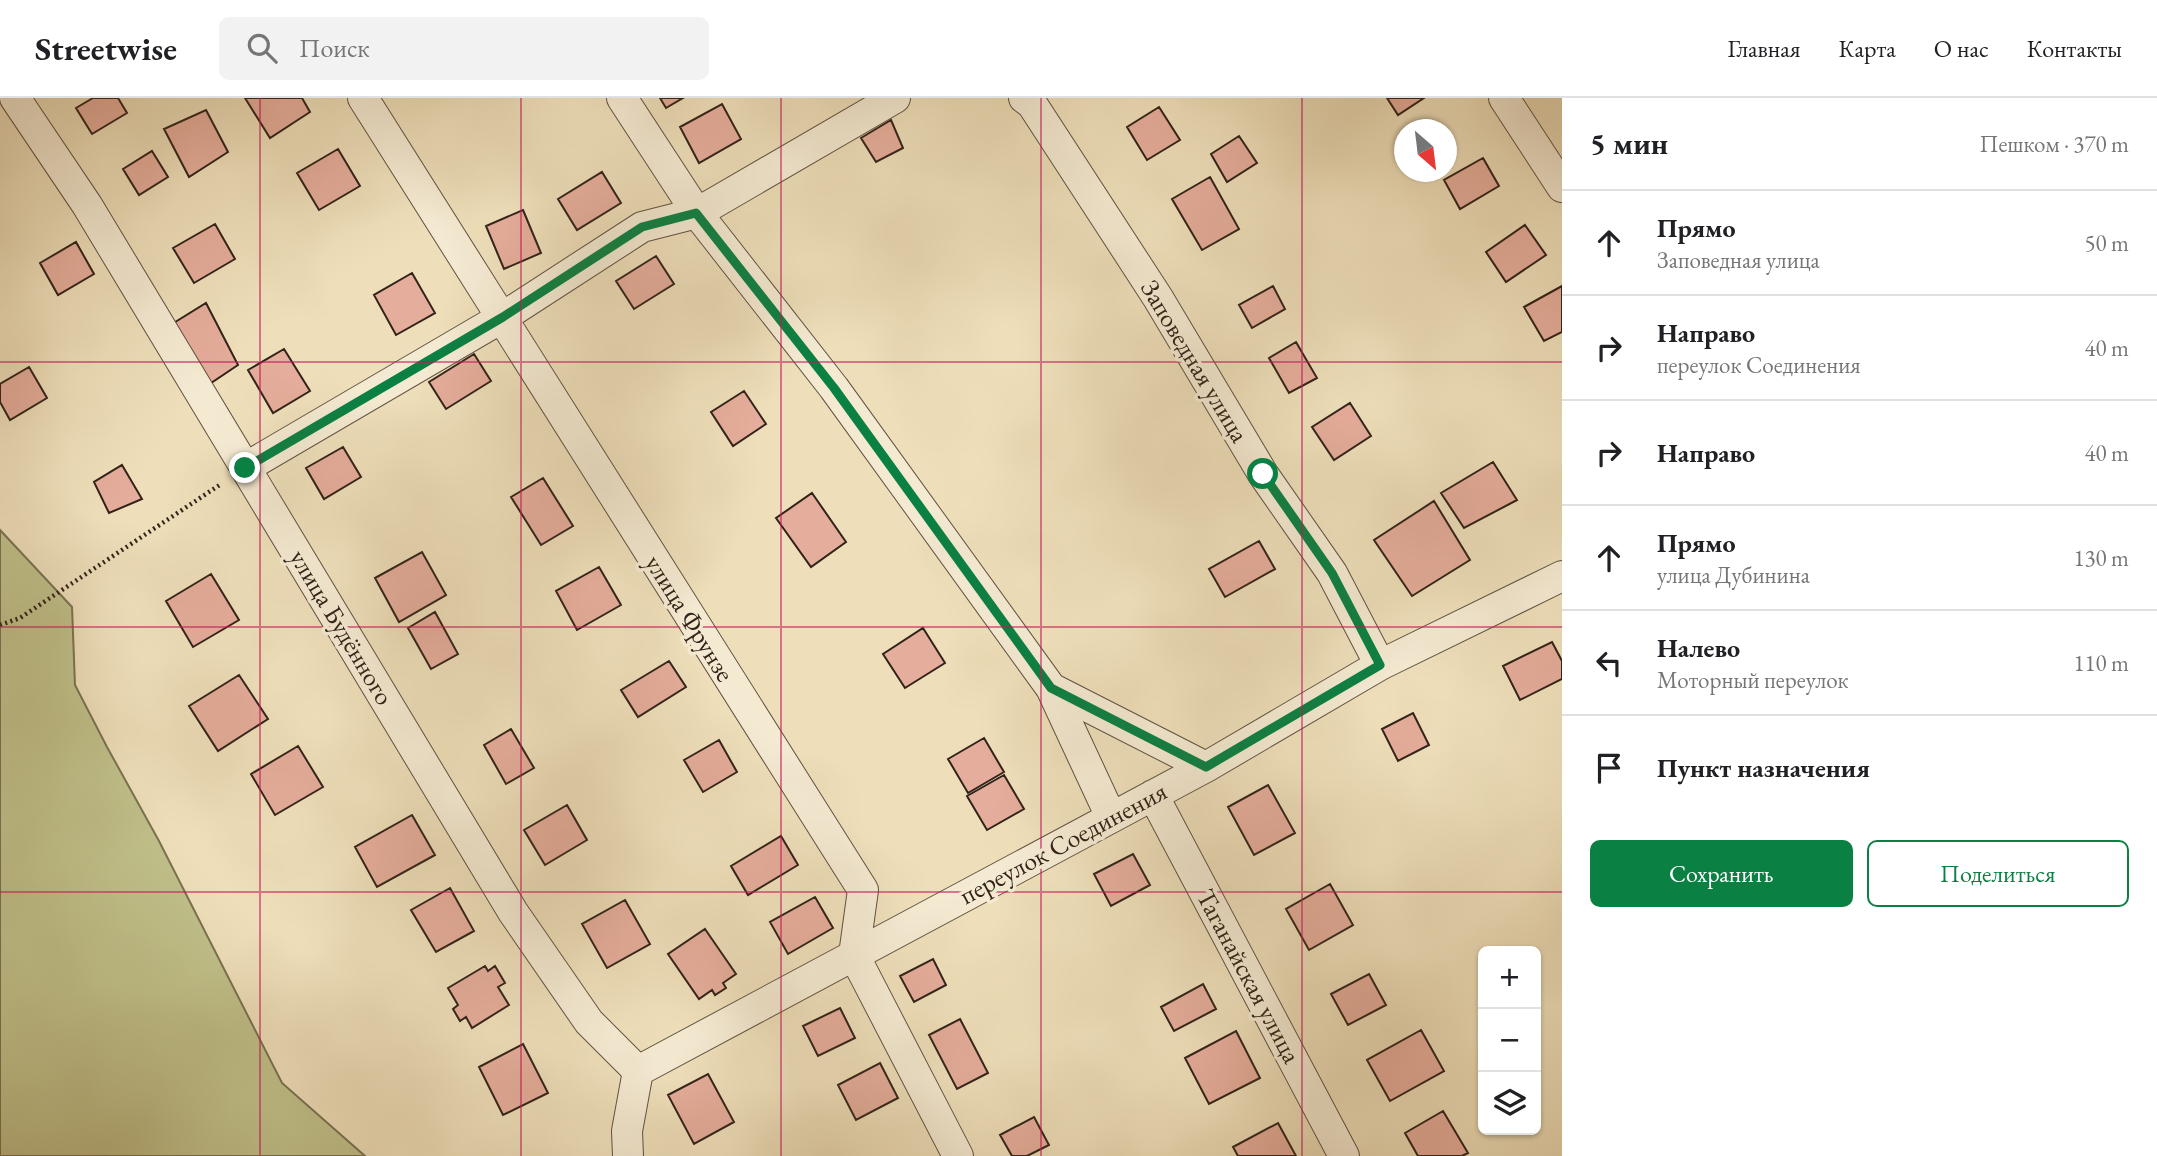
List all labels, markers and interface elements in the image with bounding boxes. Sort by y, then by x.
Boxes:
search box [219,17,709,80]
text: Streetwise [35,27,177,70]
icon: search [243,29,281,67]
text: Поиск [299,31,370,65]
text: Главная [1727,33,1801,64]
text: Карта [1839,33,1896,64]
text: О нас [1934,33,1989,64]
text: Контакты [2027,33,2122,64]
north arrow [1394,119,1457,182]
text: 5 мин [1590,124,1668,163]
text: Пешком · 370 m [1980,129,2129,159]
text: Прямо [1657,211,1736,245]
icon: ahead [1590,224,1628,262]
text: 50 m [2084,228,2129,258]
text: Заповедная улица [1657,245,1820,275]
street label: Заповедная улица [1133,273,1257,449]
text: Направо [1657,316,1755,350]
icon: right [1590,329,1628,367]
text: 40 m [2084,333,2129,363]
text: переулок Соединения [1657,350,1861,380]
icon: right [1590,434,1628,472]
text: Направо [1657,436,1755,470]
text: 40 m [2084,438,2129,468]
route end [229,452,260,483]
route start [1247,458,1278,489]
text: Прямо [1657,526,1736,560]
icon: ahead [1590,539,1628,577]
street label: улица Будённого [282,543,402,711]
text: 130 m [2073,543,2129,573]
street label: улица Фрунзе [638,548,742,688]
text: улица Дубинина [1657,560,1810,590]
text: Налево [1657,631,1740,665]
icon: left [1590,644,1628,682]
text: 110 m [2073,648,2129,678]
text: Моторный переулок [1657,665,1849,695]
icon: arrive [1590,749,1628,787]
text: Пункт назначения [1657,751,1870,785]
street label: переулок Соединения [953,774,1173,912]
button: Сохранить [1590,840,1853,907]
button: Поделиться [1867,840,2129,907]
street label: Таганайская улица [1189,883,1309,1069]
map controls [1478,946,1541,1135]
button: + [1478,946,1541,1009]
button: − [1478,1009,1541,1072]
button: layers [1478,1072,1541,1135]

